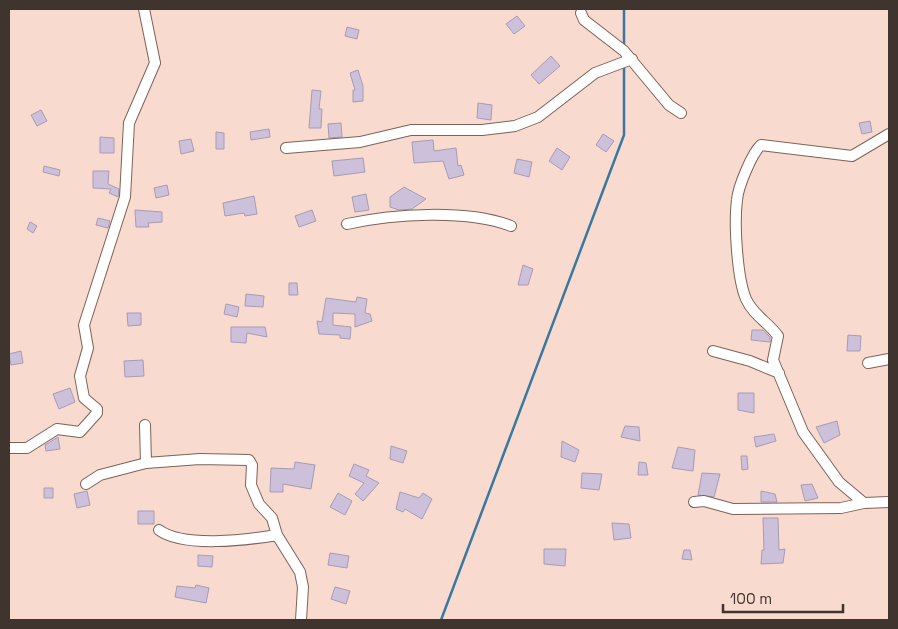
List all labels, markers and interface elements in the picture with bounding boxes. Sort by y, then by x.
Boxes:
scale bar [723,582,843,614]
text: 100 m [730,589,772,608]

